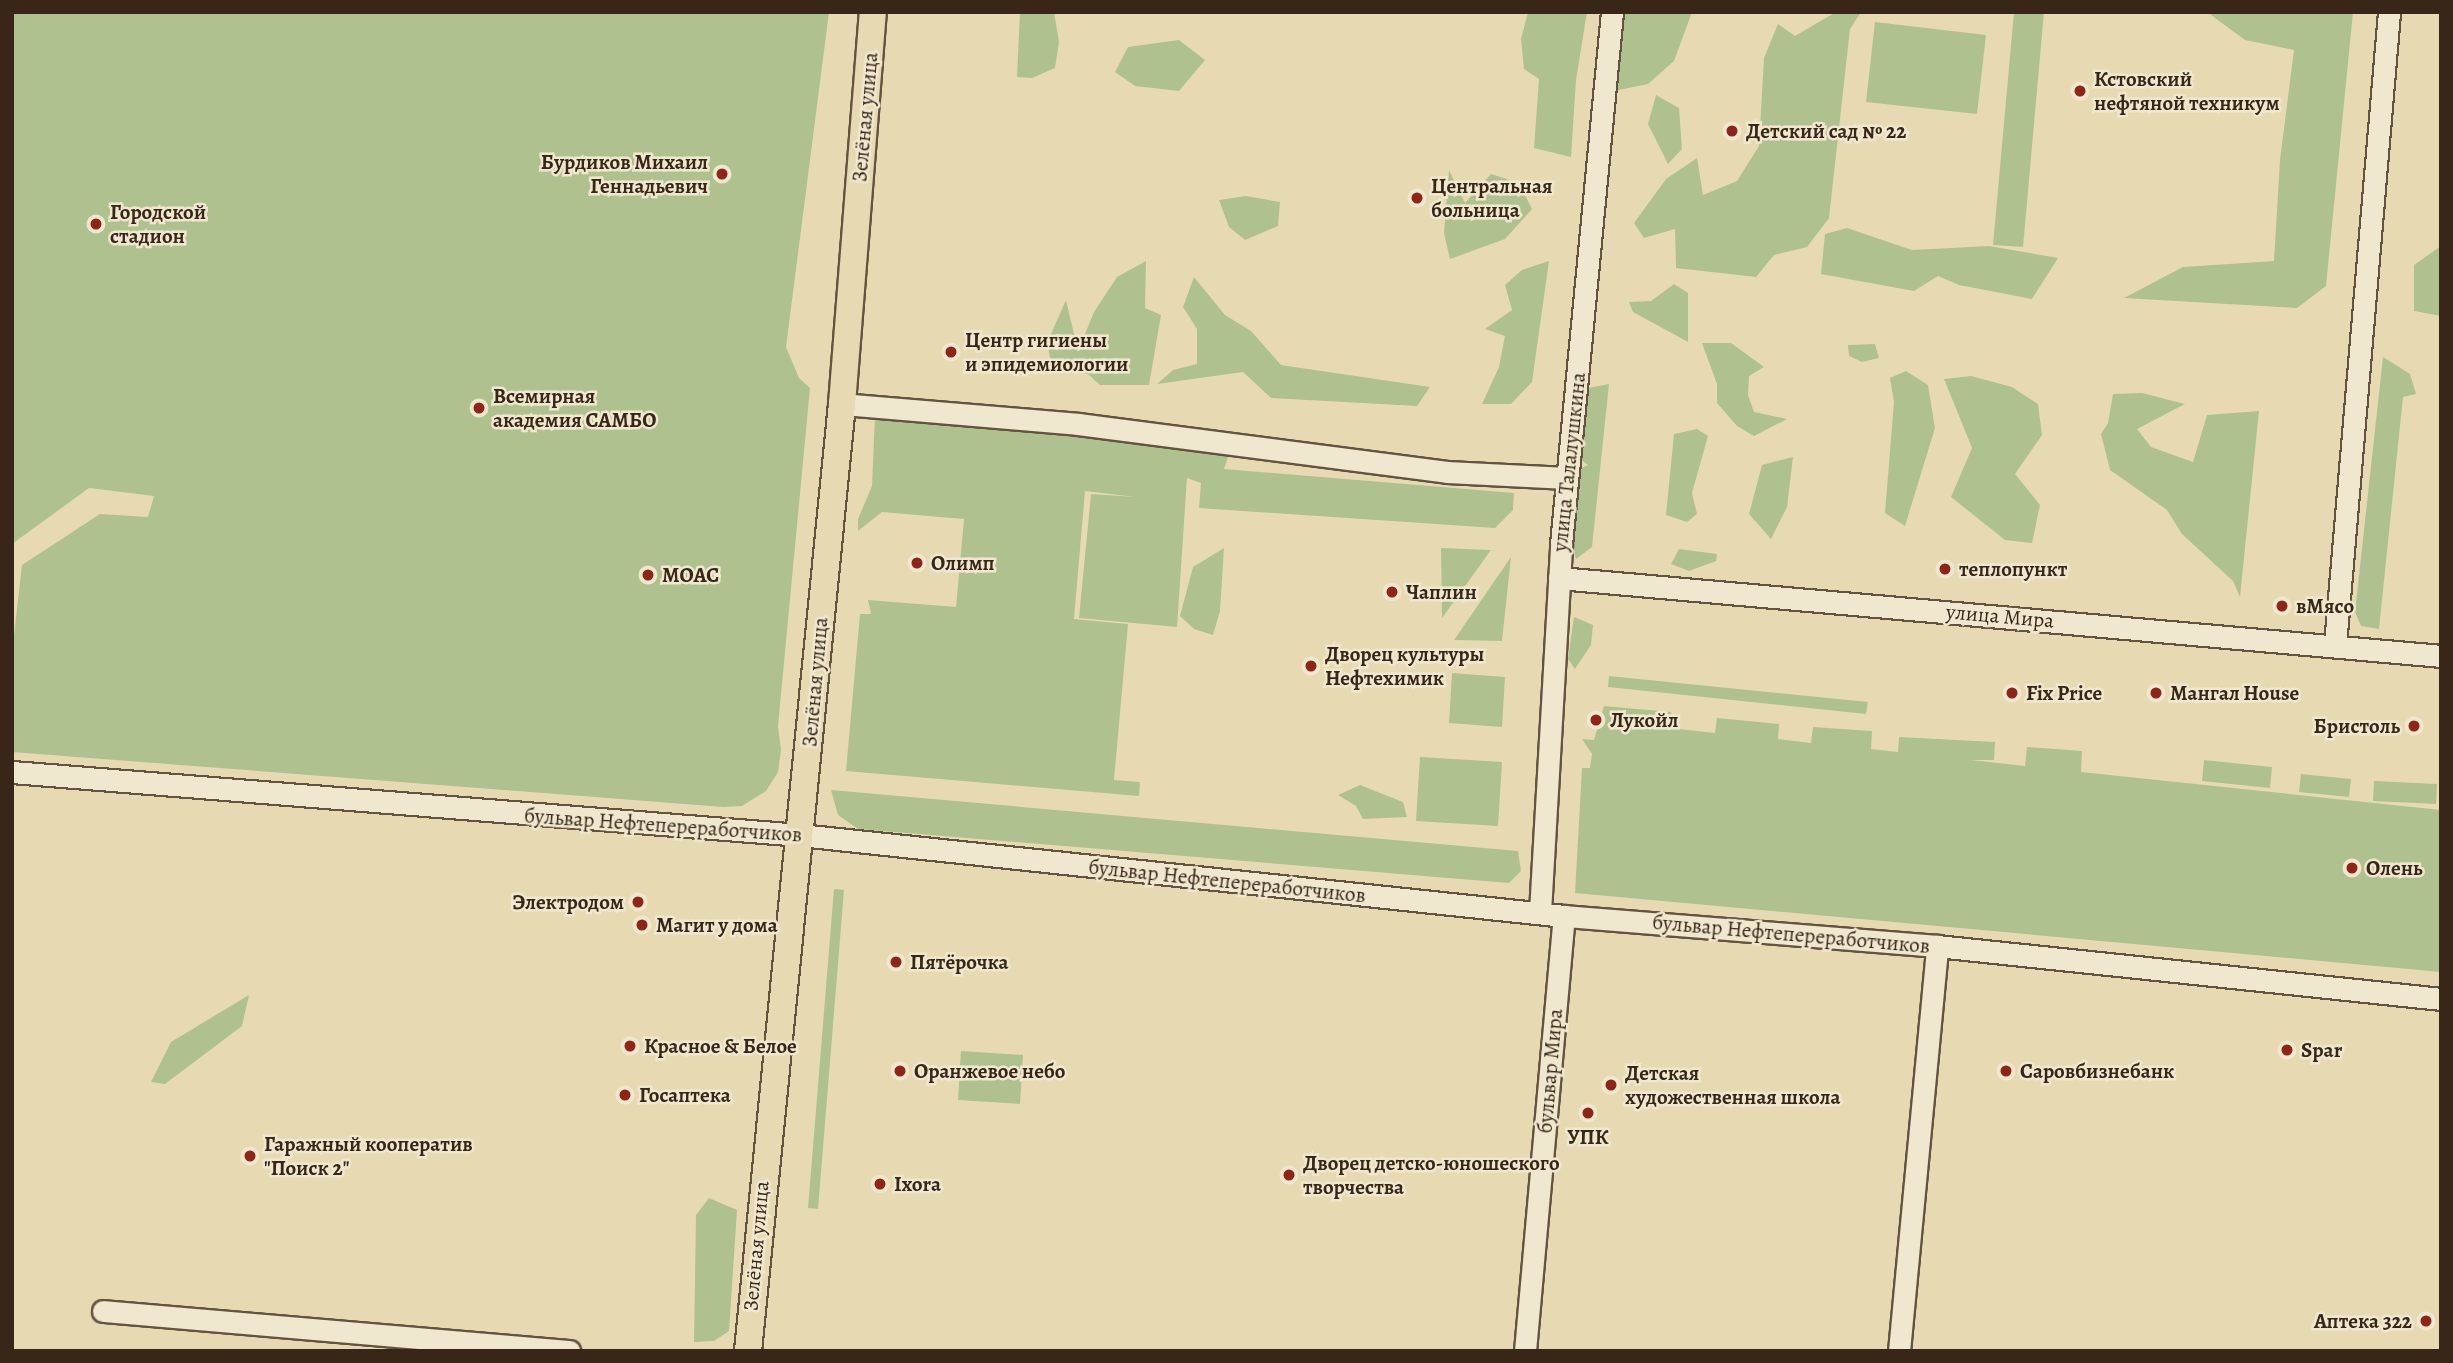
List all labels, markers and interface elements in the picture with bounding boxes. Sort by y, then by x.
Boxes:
street label: Зелёная улица [847,51,883,183]
place label: Кстовский нефтяной техникум [2094,66,2280,116]
marker: Кстовский нефтяной техникум [2072,83,2088,99]
place label: Детский сад № 22 [1746,118,1906,144]
marker: Детский сад № 22 [1724,123,1740,139]
place label: Бурдиков Михаил Геннадьевич [541,149,708,199]
marker: Бурдиков Михаил Геннадьевич [714,166,730,182]
place label: Центральная больница [1431,173,1553,223]
marker: Центральная больница [1409,190,1425,206]
place label: Городской стадион [110,199,206,249]
marker: Городской стадион [88,216,104,232]
place label: Центр гигиены и эпидемиологии [965,327,1129,377]
marker: Центр гигиены и эпидемиологии [943,344,959,360]
street label: улица Талалушкина [1547,371,1591,553]
place label: Всемирная академия САМБО [493,383,656,433]
marker: Всемирная академия САМБО [471,400,487,416]
place label: Олимп [931,550,995,576]
marker: Олимп [909,555,925,571]
place label: теплопункт [1959,556,2067,582]
marker: теплопункт [1937,561,1953,577]
place label: МОАС [662,562,719,588]
marker: МОАС [640,567,656,583]
place label: Чаплин [1406,579,1477,605]
marker: Чаплин [1384,584,1400,600]
place label: вМясо [2296,593,2354,619]
marker: вМясо [2274,598,2290,614]
street label: улица Мира [1945,599,2055,633]
street label: Зелёная улица [797,616,833,748]
place label: Дворец культуры Нефтехимик [1325,641,1484,691]
marker: Дворец культуры Нефтехимик [1303,658,1319,674]
place label: Fix Price [2026,680,2102,706]
place label: Мангал House [2170,680,2299,706]
marker: Fix Price [2004,685,2020,701]
marker: Мангал House [2148,685,2164,701]
place label: Лукойл [1610,707,1678,733]
marker: Лукойл [1588,712,1604,728]
place label: Бристоль [2314,713,2400,739]
marker: Бристоль [2406,718,2422,734]
street label: бульвар Нефтепереработчиков [523,803,803,847]
street label: бульвар Нефтепереработчиков [1087,854,1367,908]
place label: Олень [2366,855,2423,881]
marker: Олень [2344,860,2360,876]
place label: Электродом [512,889,624,915]
marker: Электродом [630,894,646,910]
street label: бульвар Нефтепереработчиков [1651,909,1931,959]
place label: Магит у дома [656,912,778,938]
marker: Магит у дома [634,917,650,933]
place label: Пятёрочка [910,949,1008,975]
marker: Пятёрочка [888,954,904,970]
street label: бульвар Мира [1532,1007,1568,1135]
place label: Красное & Белое [644,1033,797,1059]
place label: Spar [2301,1037,2342,1063]
marker: Красное & Белое [622,1038,638,1054]
marker: Spar [2279,1042,2295,1058]
place label: Оранжевое небо [914,1058,1065,1084]
place label: Саровбизнебанк [2020,1058,2174,1084]
place label: Детская художественная школа [1625,1060,1840,1110]
marker: Оранжевое небо [892,1063,908,1079]
marker: Саровбизнебанк [1998,1063,2014,1079]
marker: Детская художественная школа [1603,1077,1619,1093]
place label: Госаптека [639,1082,731,1108]
marker: Госаптека [617,1087,633,1103]
marker: УПК [1580,1105,1596,1121]
place label: УПК [1567,1124,1609,1150]
place label: Гаражный кооператив "Поиск 2" [264,1131,473,1181]
marker: Гаражный кооператив "Поиск 2" [242,1148,258,1164]
place label: Дворец детско-юношеского творчества [1303,1150,1560,1200]
marker: Дворец детско-юношеского творчества [1281,1167,1297,1183]
place label: Ixora [894,1171,941,1197]
marker: Ixora [872,1176,888,1192]
street label: Зелёная улица [738,1180,774,1312]
place label: Аптека 322 [2314,1308,2412,1334]
marker: Аптека 322 [2418,1313,2434,1329]

